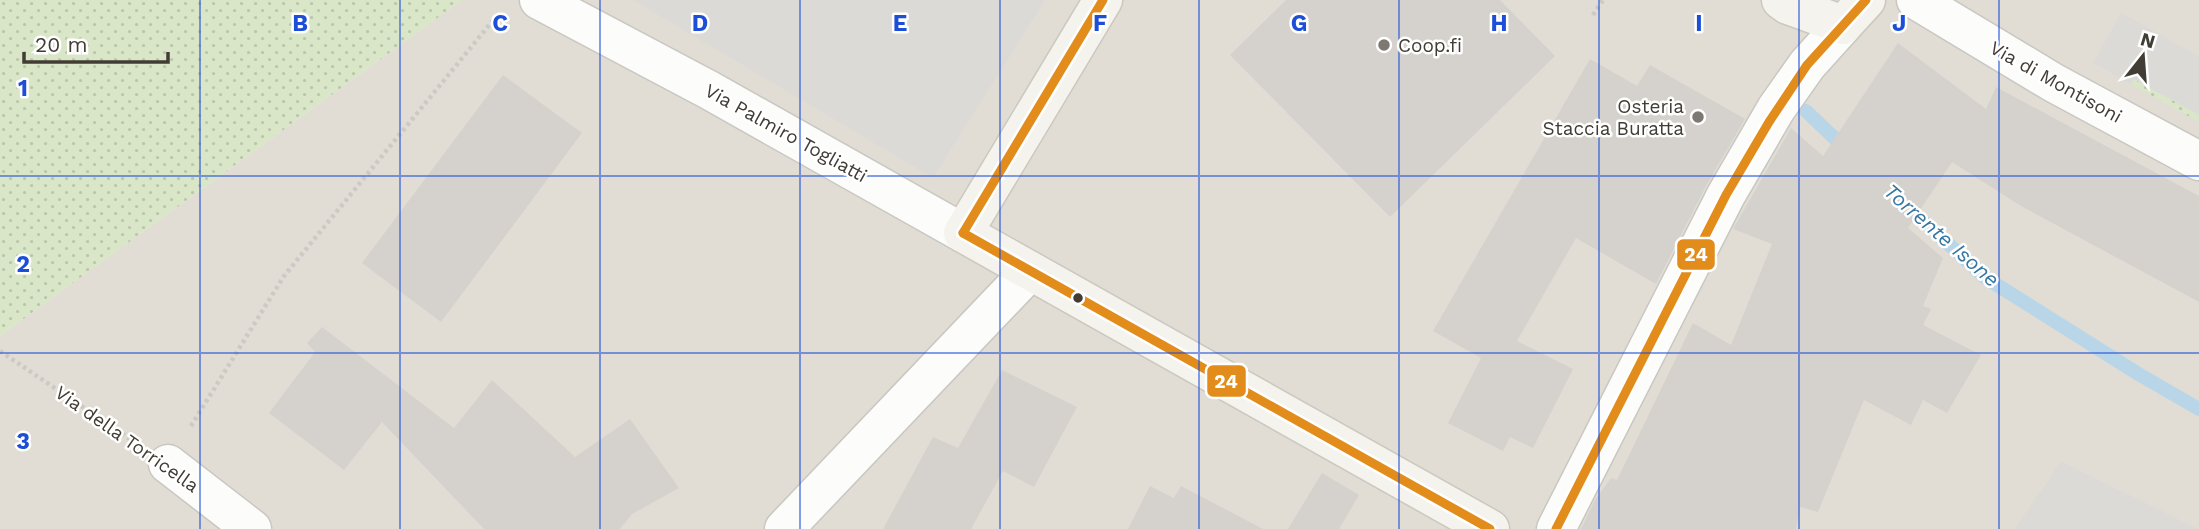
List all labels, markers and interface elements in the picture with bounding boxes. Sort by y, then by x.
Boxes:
text: B [292,10,308,37]
text: C [492,10,508,37]
text: D [692,10,708,37]
text: E [893,10,907,37]
text: F [1093,10,1107,37]
text: G [1291,10,1307,37]
text: H [1490,10,1508,37]
text: I [1695,10,1703,37]
text: J [1892,10,1906,37]
scale bar [24,21,168,65]
north arrow [2108,21,2178,91]
text: N [2138,27,2158,53]
text: 20 m [35,32,87,57]
place label: Coop.fi [1398,34,1462,57]
street label: Via di Montisoni [1986,36,2126,128]
marker: Coop.fi [1376,37,1392,53]
text: 1 [18,75,28,102]
street label: Via Palmiro Togliatti [701,79,871,187]
place label: Osteria Staccia Buratta [1543,95,1684,140]
marker: Osteria Staccia Buratta [1690,109,1706,125]
water label: Torrente Isone [1879,178,2005,292]
line badge: 24 [1676,238,1716,271]
text: 24 [1684,243,1708,266]
text: 2 [16,251,30,278]
unlabelled marker [1071,291,1085,305]
line badge: 24 [1206,364,1247,398]
text: 24 [1214,370,1238,393]
street label: Via della Torricella [51,381,204,497]
text: 3 [16,428,30,455]

